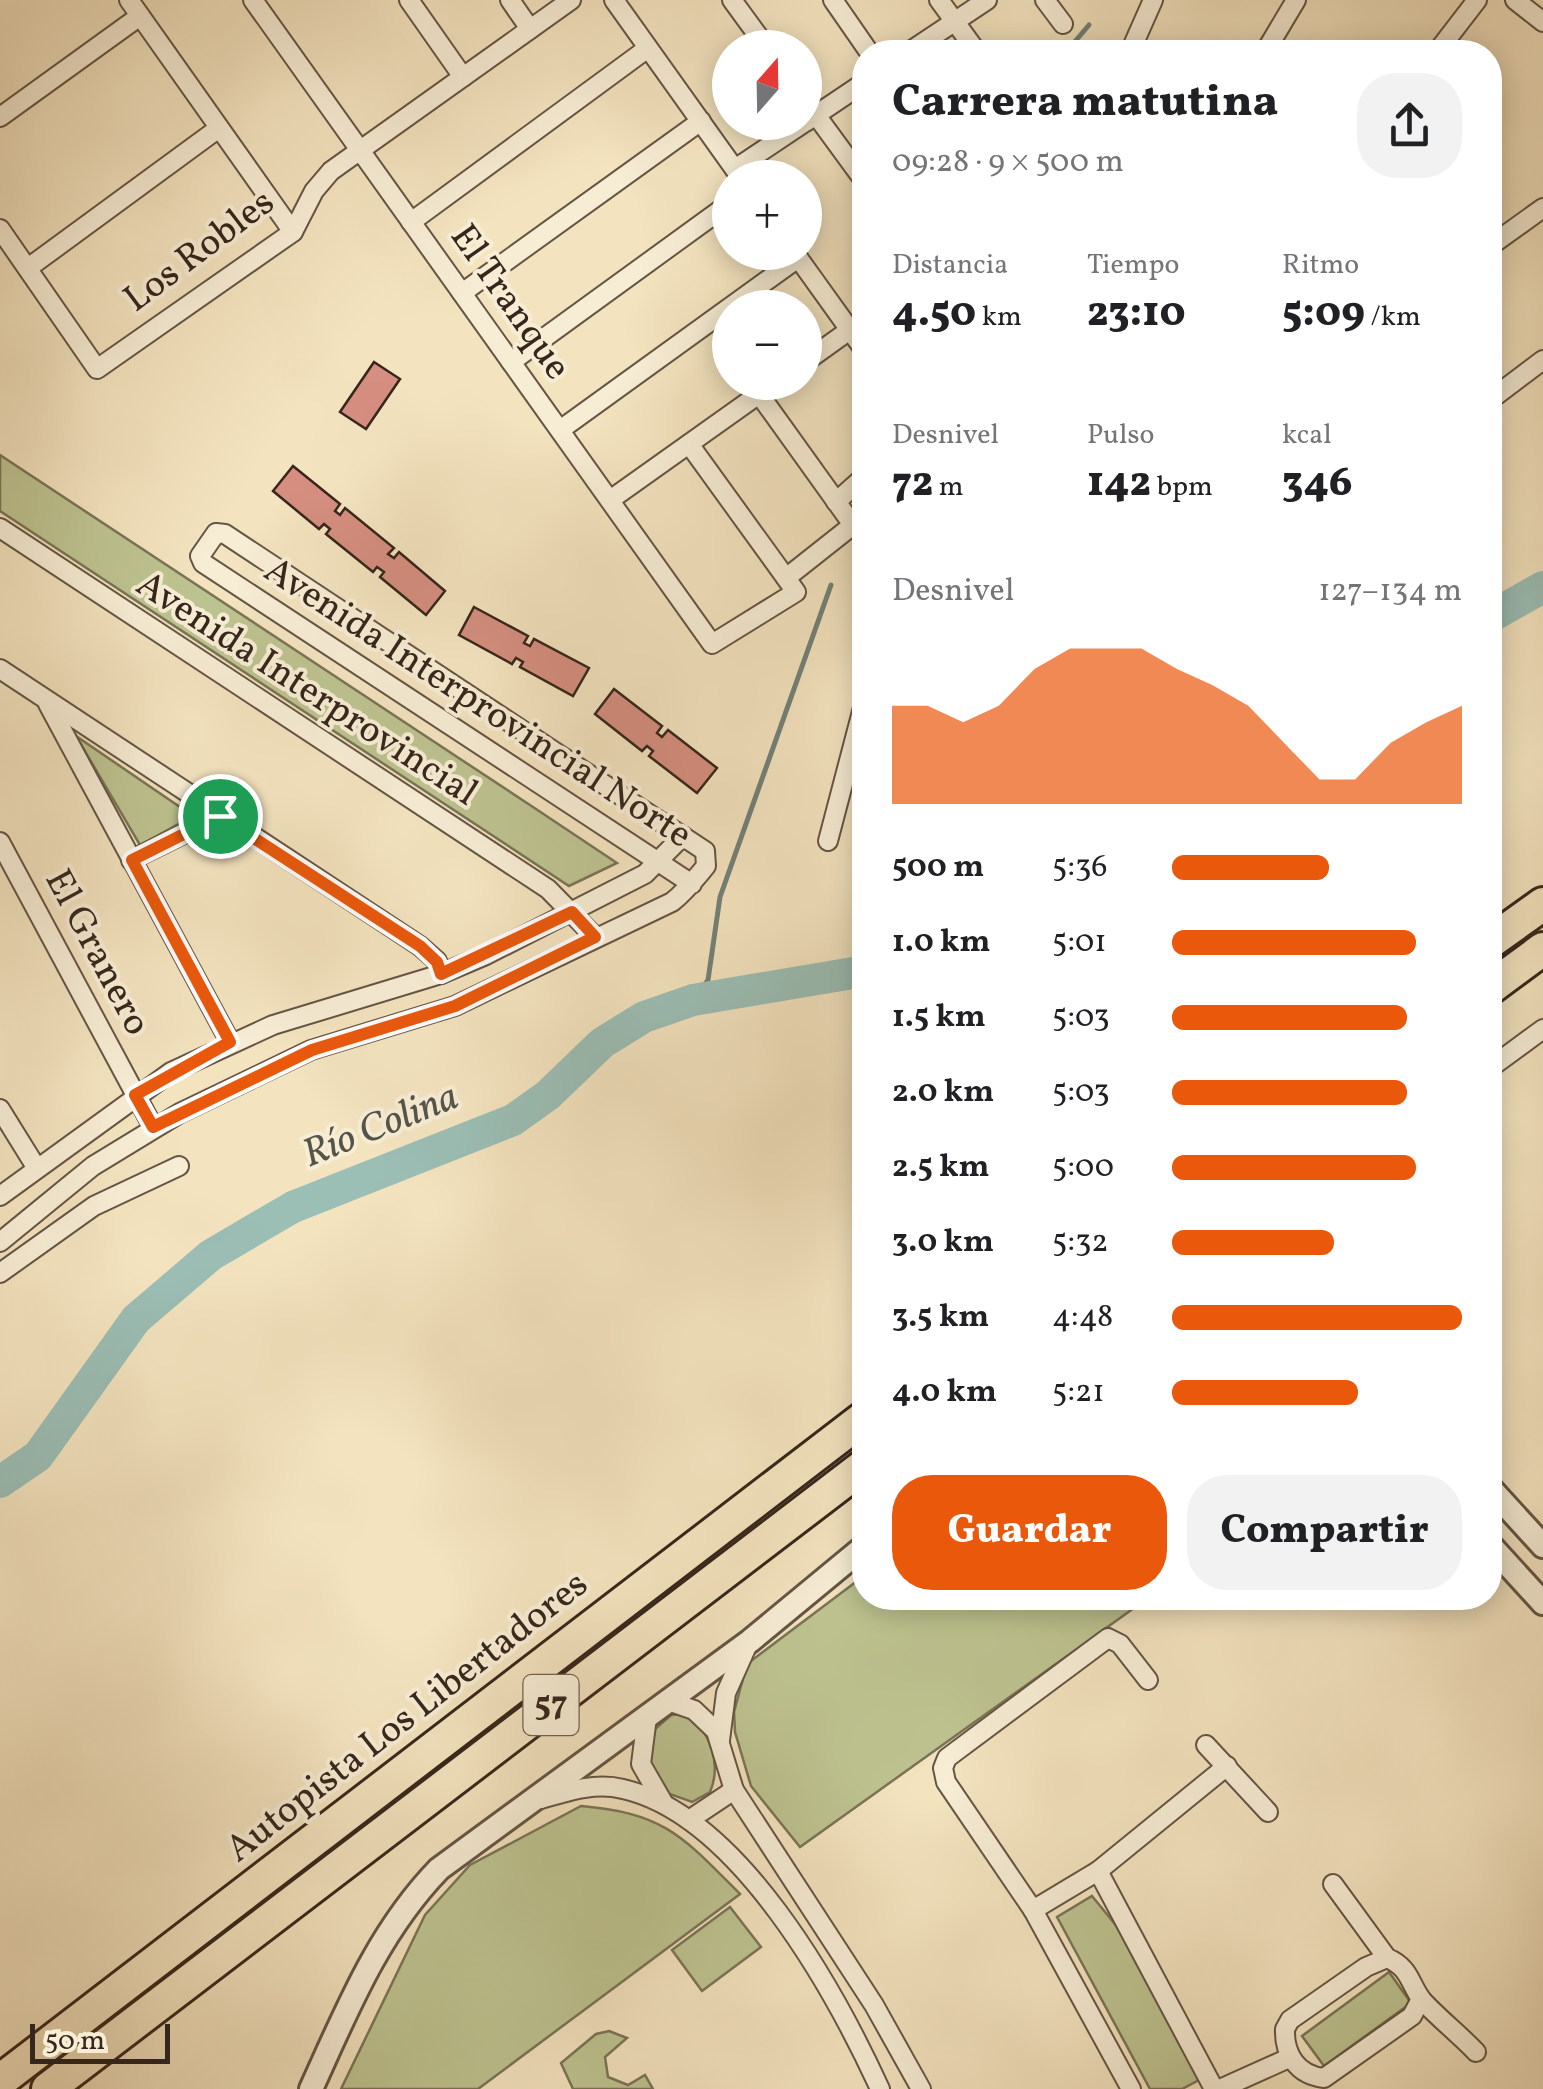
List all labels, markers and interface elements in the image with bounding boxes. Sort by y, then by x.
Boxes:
north arrow [712,30,822,140]
map controls [712,30,822,400]
text: Carrera matutina [892,72,1278,135]
button: share [1357,73,1462,178]
text: 09:28 · 9 × 500 m [892,141,1124,185]
button: + [712,160,822,270]
street label: Los Robles [114,178,286,326]
street label: El Tranque [436,214,582,392]
text: Distancia [892,246,1008,285]
text: Tiempo [1087,246,1179,285]
text: Ritmo [1282,246,1359,285]
text: 4.50 [892,285,976,344]
text: 23:10 [1087,285,1186,344]
text: 5:09 [1282,285,1365,344]
button: − [712,290,822,400]
text: km [976,298,1022,337]
text: /km [1365,298,1421,337]
text: Desnivel [892,416,999,455]
text: Pulso [1087,416,1154,455]
text: kcal [1282,416,1332,455]
text: 72 [892,455,933,514]
text: 142 [1087,455,1151,514]
text: 346 [1282,455,1353,514]
text: m [933,468,964,507]
text: bpm [1151,468,1213,507]
street label: Avenida Interprovincial Norte [253,545,701,863]
street label: Avenida Interprovincial [125,559,487,821]
text: Desnivel [892,570,1014,614]
text: 127–134 m [1318,570,1462,614]
pin [178,774,263,859]
icon: arrive [193,789,248,844]
text: 500 m [892,846,984,890]
text: 5:36 [1052,846,1108,890]
street label: El Granero [30,861,162,1045]
text: 1.0 km [892,921,990,965]
text: 5:01 [1052,921,1107,965]
text: 1.5 km [892,996,986,1040]
text: 5:03 [1052,996,1110,1040]
water label: Río Colina [295,1070,467,1184]
text: 2.0 km [892,1071,994,1115]
text: 5:03 [1052,1071,1110,1115]
text: 2.5 km [892,1146,990,1190]
text: 5:00 [1052,1146,1114,1190]
text: 3.0 km [892,1221,994,1265]
text: 5:32 [1052,1221,1109,1265]
text: 3.5 km [892,1296,989,1340]
text: 4:48 [1052,1296,1113,1340]
text: 4.0 km [892,1371,997,1415]
text: 5:21 [1052,1371,1105,1415]
button: Guardar [892,1475,1167,1590]
button: Compartir [1187,1475,1462,1590]
street label: Autopista Los Libertadores [216,1560,600,1876]
road number: 57 [524,1675,578,1735]
scale bar [30,2019,170,2064]
text: 50 m [45,2022,105,2061]

